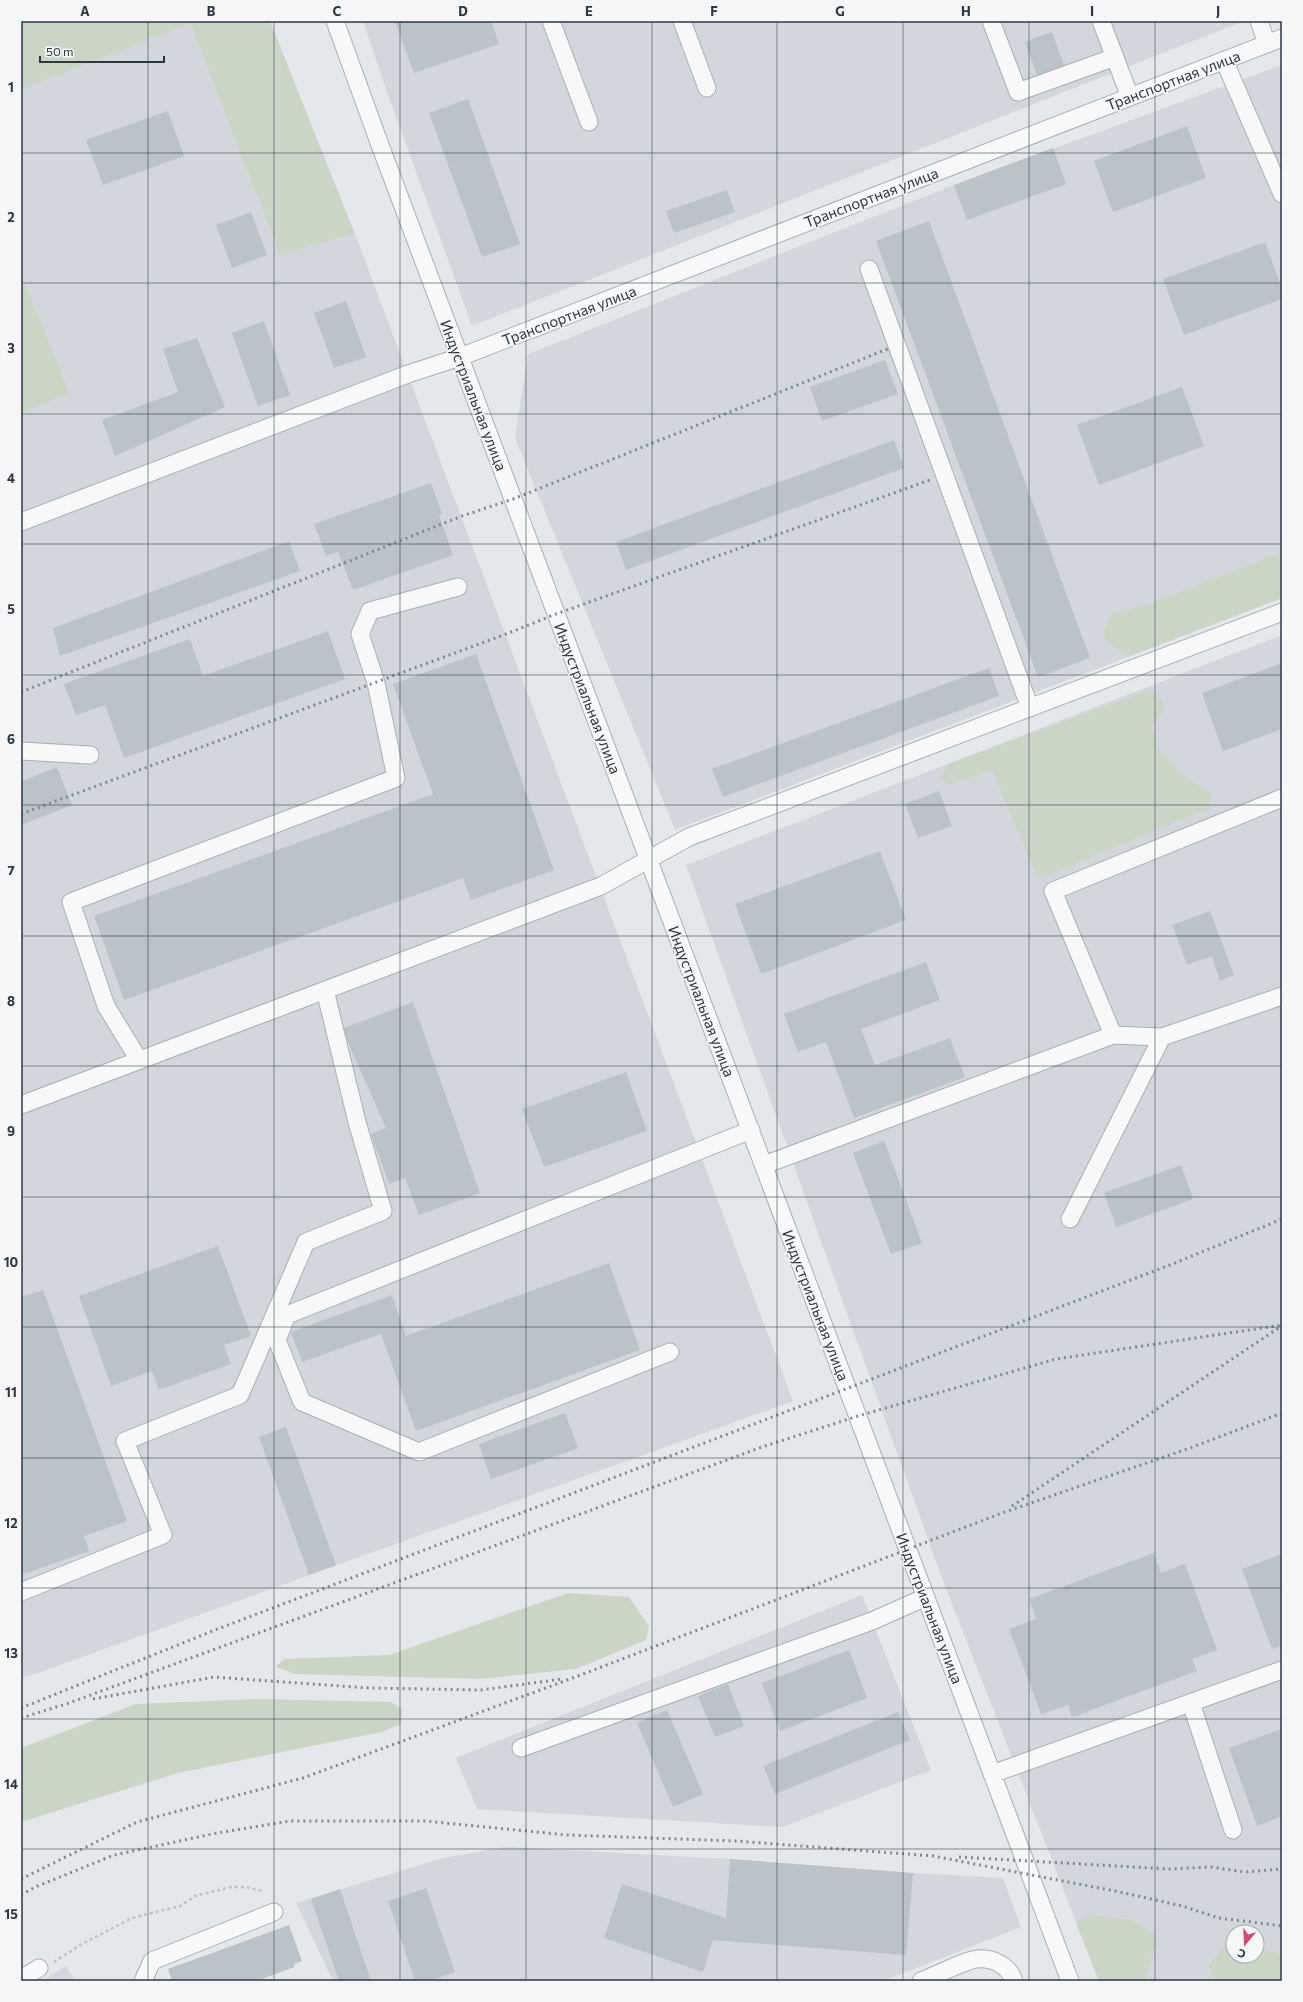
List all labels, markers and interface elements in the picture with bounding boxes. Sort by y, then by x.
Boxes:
text: A [80,3,90,19]
text: B [207,3,216,19]
text: C [333,3,342,19]
text: D [458,3,468,19]
text: E [585,3,593,19]
text: F [710,3,718,19]
text: G [835,3,845,19]
text: H [961,3,971,19]
text: I [1090,3,1094,19]
text: J [1216,3,1220,19]
scale bar [40,38,164,64]
text: 50 m [46,44,74,58]
street label: Транспортная улица [1103,46,1243,114]
text: 1 [8,79,14,95]
street label: Транспортная улица [801,163,941,231]
text: 2 [7,209,15,225]
street label: Транспортная улица [499,281,639,349]
street label: Индустриальная улица [437,317,511,473]
text: 3 [7,340,15,356]
text: 4 [7,470,15,486]
text: 5 [7,601,15,617]
street label: Индустриальная улица [551,620,625,776]
text: 6 [7,731,15,747]
text: 7 [7,862,15,878]
street label: Индустриальная улица [665,923,739,1079]
text: 8 [7,993,15,1009]
text: 9 [7,1123,15,1139]
street label: Индустриальная улица [779,1227,853,1383]
text: 10 [4,1254,19,1270]
text: 11 [5,1384,17,1400]
text: 12 [4,1515,18,1531]
street label: Индустриальная улица [893,1530,967,1686]
text: 13 [4,1645,18,1661]
text: 14 [4,1776,18,1792]
text: 15 [4,1906,18,1922]
north arrow [1225,1924,1265,1964]
text: С [1235,1946,1247,1961]

